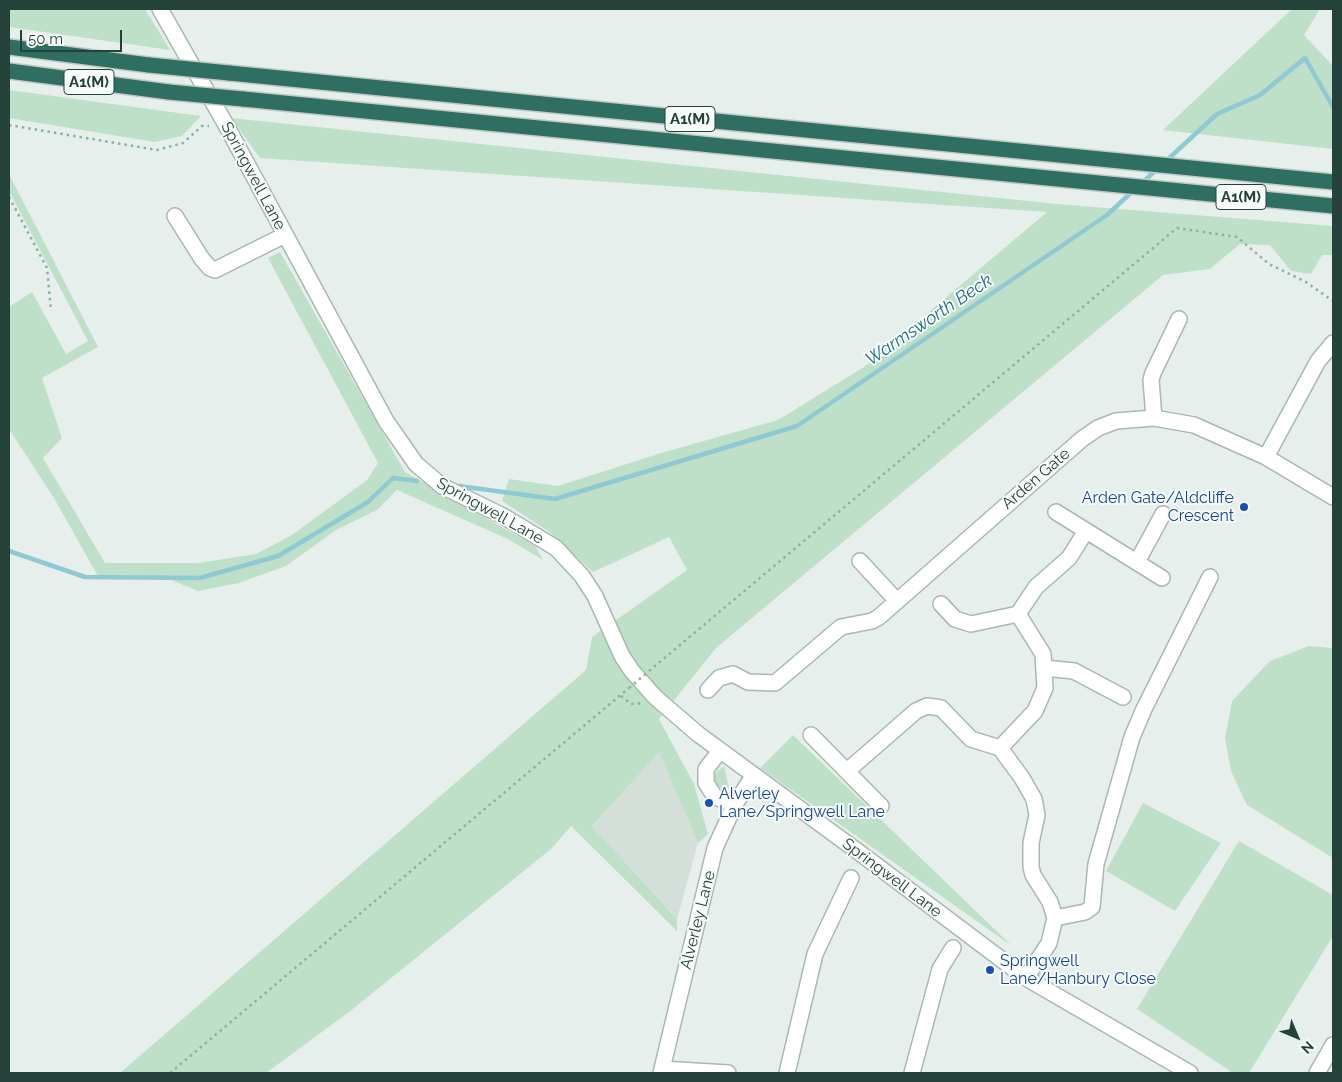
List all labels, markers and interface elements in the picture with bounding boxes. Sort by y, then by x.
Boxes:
scale bar [22,20,125,52]
text: 50 m [28,30,63,48]
road number: A1(M) [64,70,114,94]
road number: A1(M) [665,106,715,132]
street label: Springwell Lane [216,119,290,233]
road number: A1(M) [1216,184,1266,210]
water label: Warmsworth Beck [861,270,997,370]
street label: Arden Gate [998,444,1074,514]
street label: Springwell Lane [433,474,547,548]
place label: Arden Gate/Aldcliffe Crescent [1082,488,1234,526]
marker: Arden Gate/Aldcliffe Crescent [1238,501,1250,513]
place label: Alverley Lane/Springwell Lane [719,784,885,822]
marker: Alverley Lane/Springwell Lane [703,797,715,809]
street label: Springwell Lane [838,834,946,922]
street label: Alverley Lane [676,869,720,971]
place label: Springwell Lane/Hanbury Close [1000,951,1156,989]
marker: Springwell Lane/Hanbury Close [984,964,996,976]
north arrow [1272,1012,1322,1062]
text: N [1298,1038,1317,1057]

